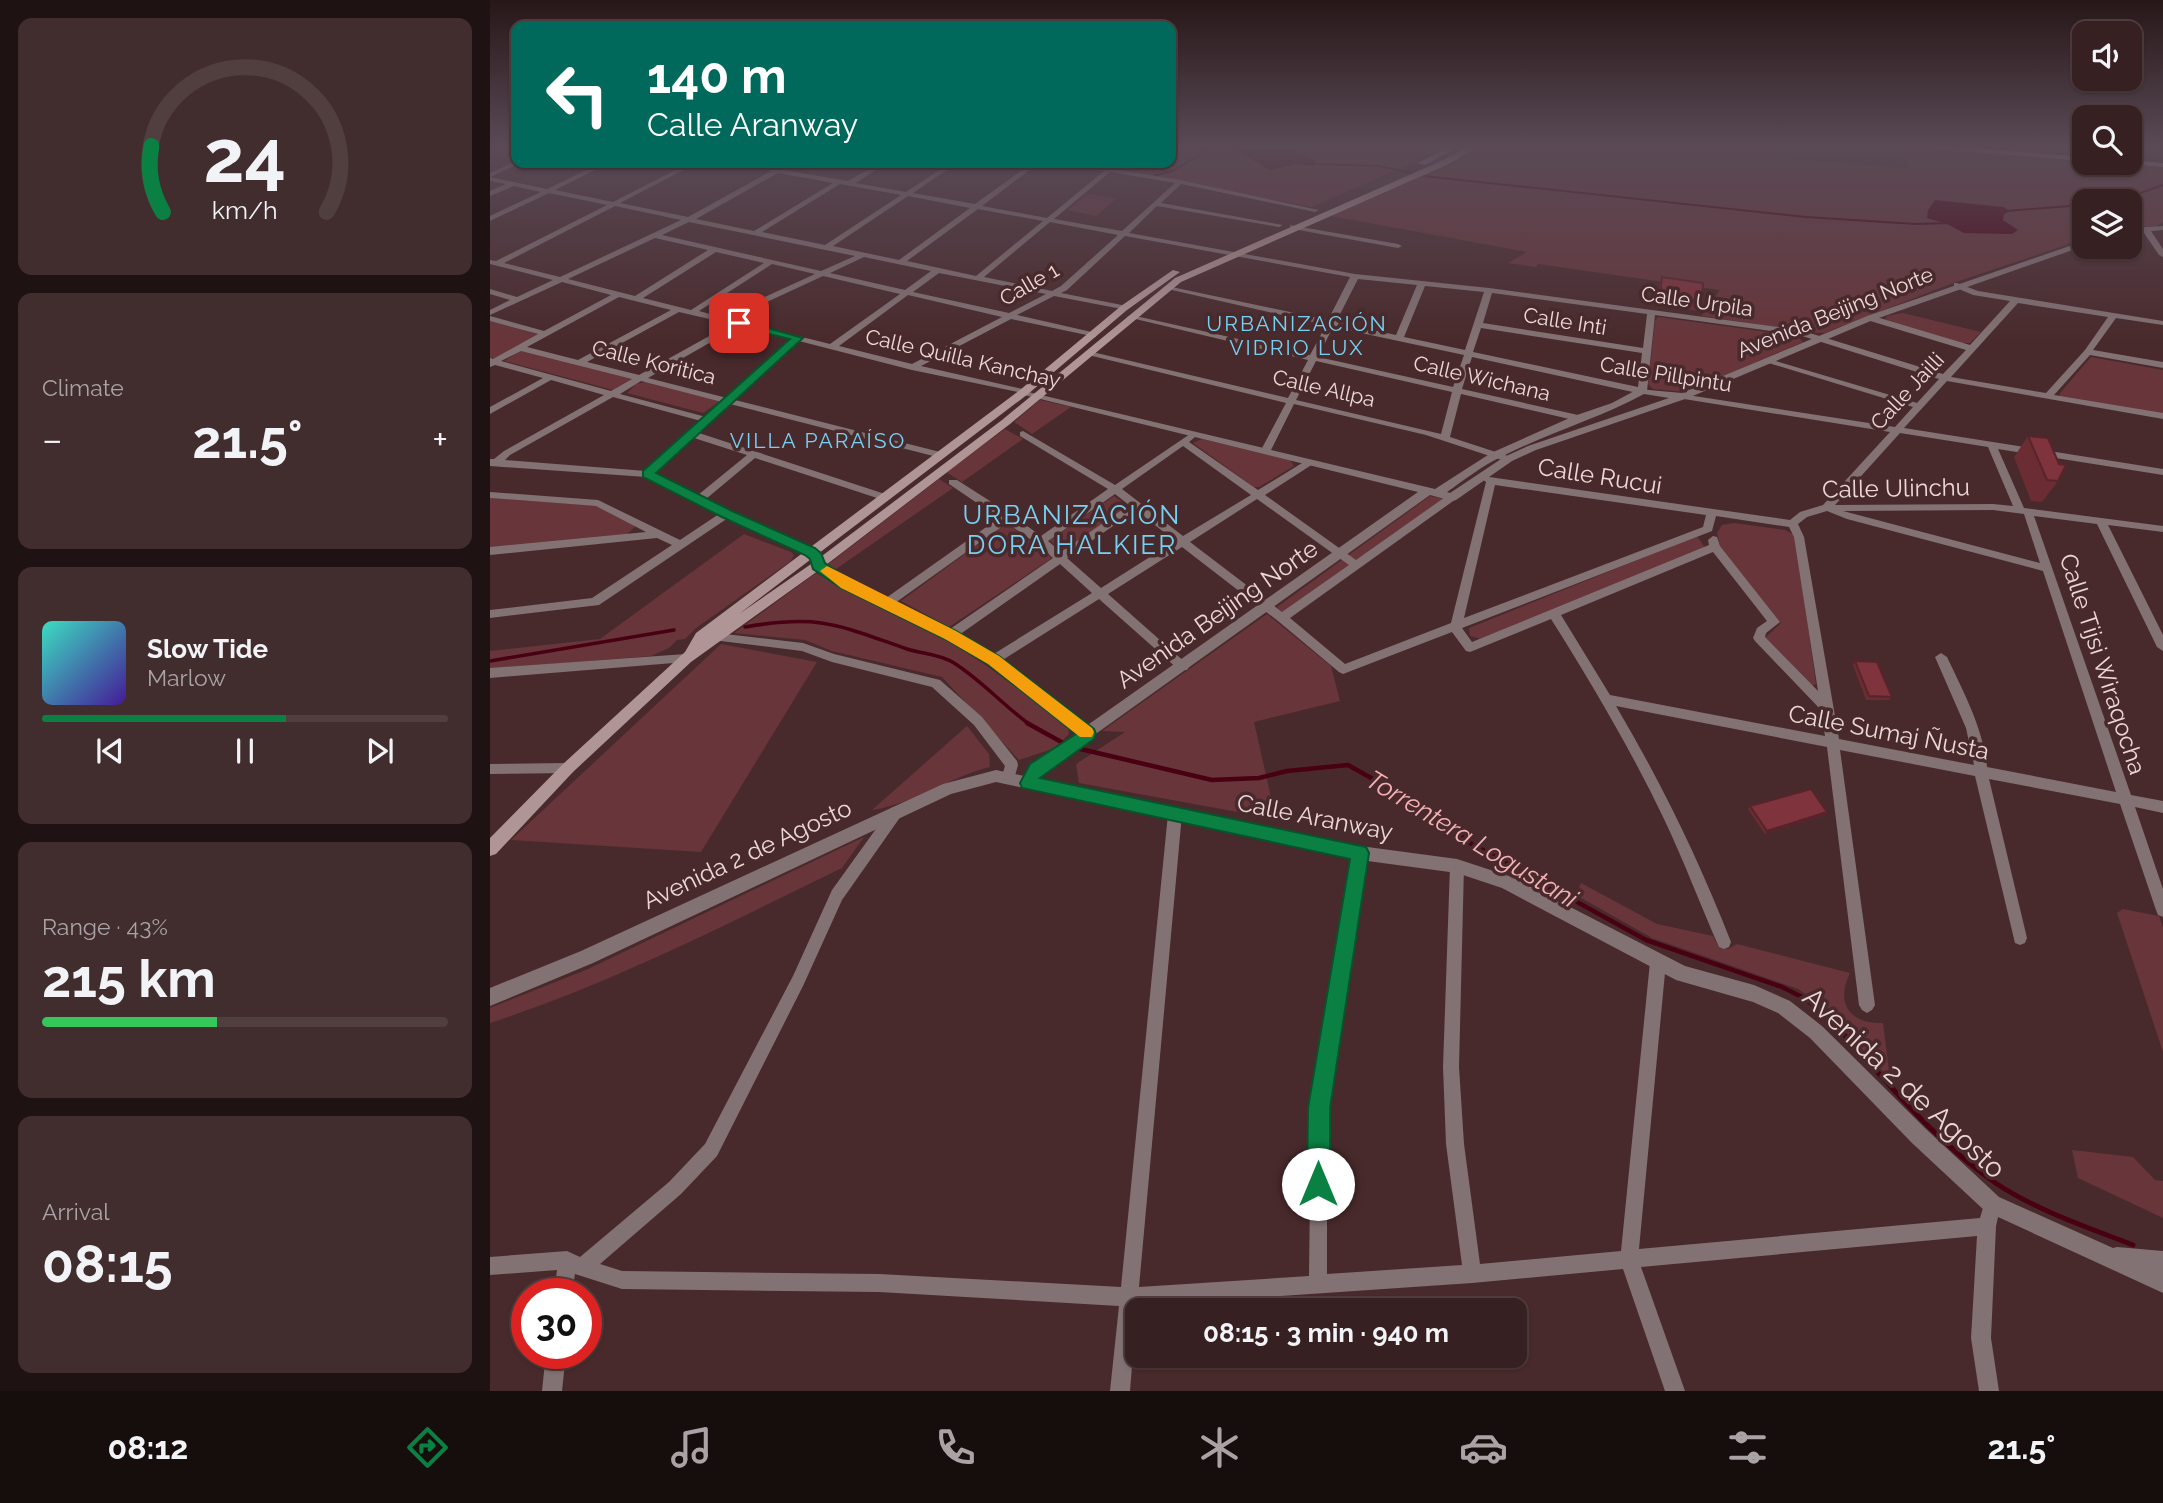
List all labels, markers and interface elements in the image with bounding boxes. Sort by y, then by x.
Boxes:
map controls [2072,21,2142,259]
button: sound [2072,21,2142,91]
text: 140 m [647,47,787,104]
icon: left [532,49,623,140]
button: search [2072,105,2142,175]
text: Calle Aranway [647,106,858,143]
text: 24 [204,115,286,200]
button: layers [2072,189,2142,259]
text: km/h [212,195,278,225]
street label: Calle 1 [995,257,1063,311]
street label: Avenida Beijing Norte [1733,261,1937,363]
street label: Calle Urpila [1639,281,1755,321]
pin [709,293,769,353]
street label: Calle Inti [1522,302,1608,340]
icon: arrive [720,304,758,342]
district label: URBANIZACIÓN VIDRIO LUX [1206,311,1388,360]
street label: Calle Quilla Kanchay [863,323,1063,393]
street label: Calle Koritica [589,335,719,389]
street label: Calle Jailli [1865,347,1949,435]
street label: Calle Wichana [1411,350,1553,406]
street label: Calle Pillpintu [1598,351,1734,397]
street label: Calle Allpa [1270,364,1378,412]
text: Climate [42,374,124,401]
text: 21.5° [192,409,303,470]
text: − [42,417,62,462]
text: + [432,417,448,462]
district label: VILLA PARAÍSO [730,428,906,453]
street label: Calle Rucui [1536,452,1664,500]
street label: Calle Ulinchu [1822,472,1970,504]
district label: URBANIZACIÓN DORA HALKIER [963,499,1181,560]
street label: Avenida Beijing Norte [1111,534,1323,694]
street label: Calle Tijsi Wiraqocha [2054,550,2152,778]
text: Slow Tide [147,634,268,664]
text: Marlow [147,664,226,691]
street label: Calle Sumaj Ñusta [1786,698,1992,766]
icon: previous [91,732,129,770]
icon: pause [226,732,264,770]
icon: next [361,732,399,770]
water label: Torrentera Logustani [1361,764,1584,915]
street label: Calle Aranway [1234,788,1396,846]
street label: Avenida 2 de Agosto [638,793,856,915]
text: Range · 43% [42,913,168,940]
text: 215 km [42,948,216,1009]
street label: Avenida 2 de Agosto [1796,981,2012,1185]
position arrow [1281,1147,1355,1221]
text: Arrival [42,1198,109,1225]
text: 08:15 [42,1233,173,1294]
speed limit sign: 30 [511,1278,602,1369]
text: 08:15 · 3 min · 940 m [1203,1318,1449,1348]
icon: directions [403,1423,452,1472]
icon: music [667,1423,716,1472]
icon: phone [931,1423,980,1472]
icon: climate [1195,1423,1244,1472]
icon: car [1459,1423,1508,1472]
icon: filters [1723,1423,1772,1472]
text: 08:12 [108,1429,188,1466]
text: 21.5° [1987,1429,2055,1466]

